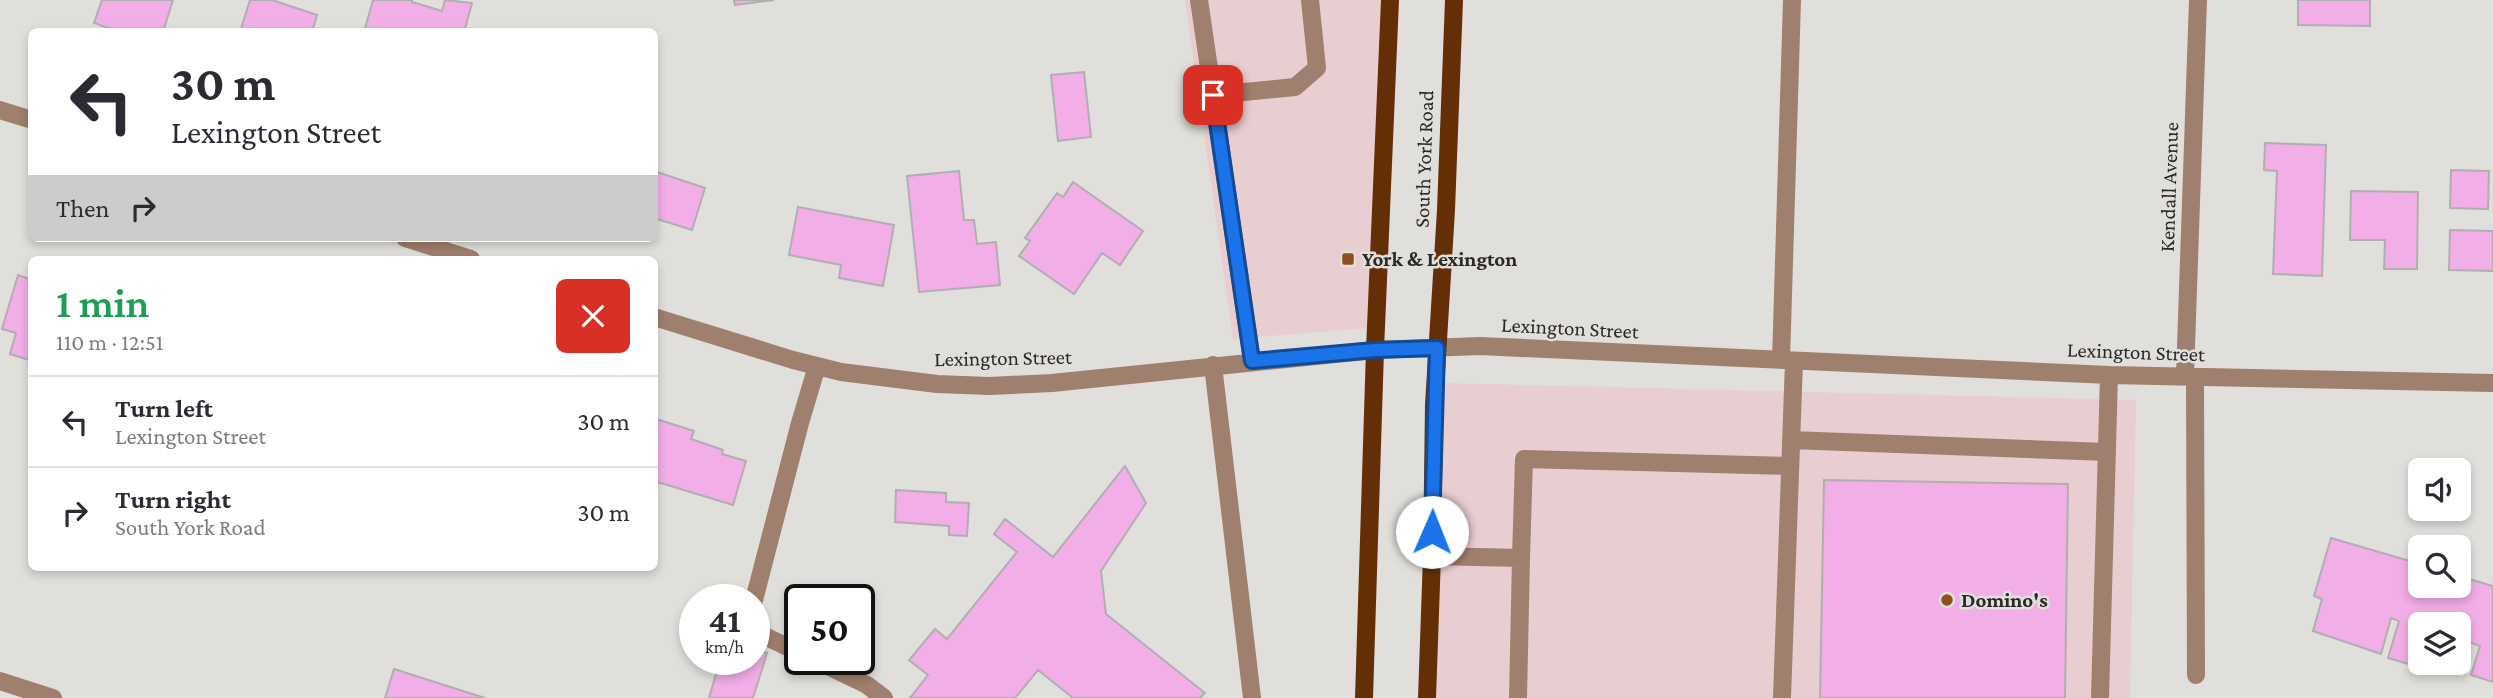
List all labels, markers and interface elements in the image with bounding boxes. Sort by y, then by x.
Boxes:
icon: left [56,56,147,147]
text: 30 m [171,56,276,111]
pin [1183,65,1243,125]
icon: arrive [1194,76,1232,114]
street label: South York Road [1410,90,1438,228]
text: Lexington Street [171,114,381,150]
street label: Kendall Avenue [2155,122,2183,252]
icon: right [124,189,162,227]
text: Then [56,194,110,223]
place label: York & Lexington [1362,247,1517,271]
marker: York & Lexington [1340,251,1356,267]
text: 1 min [56,279,149,326]
button: close [556,279,630,353]
street label: Lexington Street [1501,312,1641,344]
text: 110 m · 12:51 [56,329,163,355]
street label: Lexington Street [2067,338,2206,366]
street label: Lexington Street [934,345,1073,371]
text: Turn left [115,394,213,423]
icon: left [56,403,94,441]
text: 30 m [577,407,630,436]
text: Lexington Street [115,423,266,449]
map controls [2408,458,2471,675]
button: sound [2408,458,2471,521]
text: Turn right [115,485,231,514]
icon: right [56,494,94,532]
position arrow [1395,495,1469,569]
text: 30 m [577,498,630,527]
text: South York Road [115,514,266,540]
button: search [2408,535,2471,598]
speed limit sign: 50 [784,584,875,675]
place label: Domino's [1961,588,2048,612]
marker: Domino's [1939,592,1955,608]
text: 41 [709,601,740,640]
button: layers [2408,612,2471,675]
text: km/h [705,637,744,657]

